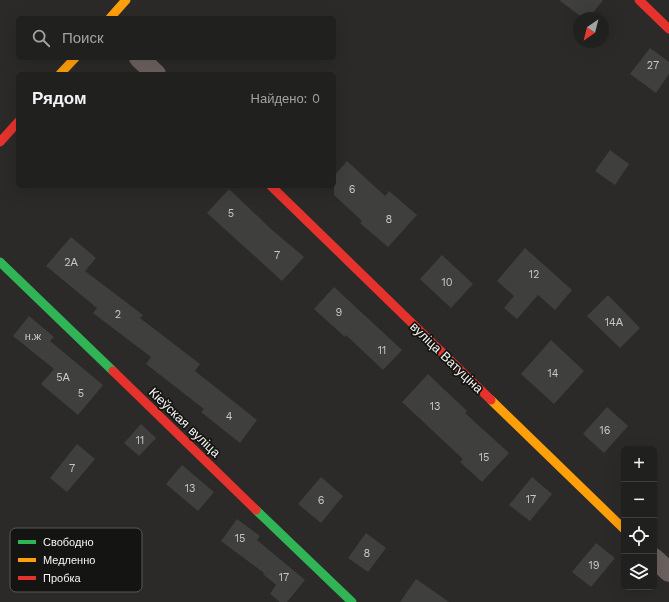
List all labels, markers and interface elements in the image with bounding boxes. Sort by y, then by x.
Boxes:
north arrow [573,12,609,48]
search box [16,16,336,60]
icon: search [30,27,52,49]
text: Поиск [62,29,104,47]
house number: 27 [647,59,659,72]
text: Рядом [32,88,87,108]
text: Найдено: 0 [251,91,320,106]
house number: 6 [349,183,356,196]
house number: 5 [228,207,234,220]
house number: 8 [386,213,393,226]
house number: 7 [274,249,280,262]
house number: 2А [64,256,79,269]
house number: 12 [529,268,539,281]
house number: 10 [441,276,453,289]
house number: 9 [336,306,343,319]
house number: 2 [115,308,121,321]
house number: 14А [605,316,624,329]
street label: вуліца Ватуціна [407,319,487,396]
house number: н.ж [25,330,42,343]
house number: 11 [378,344,386,357]
house number: 14 [547,367,559,380]
house number: 5А [56,371,71,384]
street label: Кіеўская вуліца [146,385,224,461]
house number: 5 [78,387,84,400]
house number: 13 [430,400,440,413]
house number: 4 [226,410,233,423]
house number: 16 [600,424,611,437]
house number: 11 [136,434,144,447]
map controls [621,446,657,590]
button: + [621,446,657,482]
house number: 15 [479,451,489,464]
house number: 7 [69,462,75,475]
house number: 13 [185,482,195,495]
button: − [621,482,657,518]
house number: 17 [526,493,536,506]
house number: 6 [318,494,325,507]
button: locate [621,518,657,554]
legend [10,528,142,592]
house number: 15 [235,532,245,545]
text: Свободно [43,536,94,549]
house number: 8 [364,547,371,560]
text: Медленно [43,554,95,567]
button: layers [621,554,657,590]
house number: 19 [588,559,600,572]
house number: 17 [279,571,289,584]
text: Пробка [43,572,81,585]

